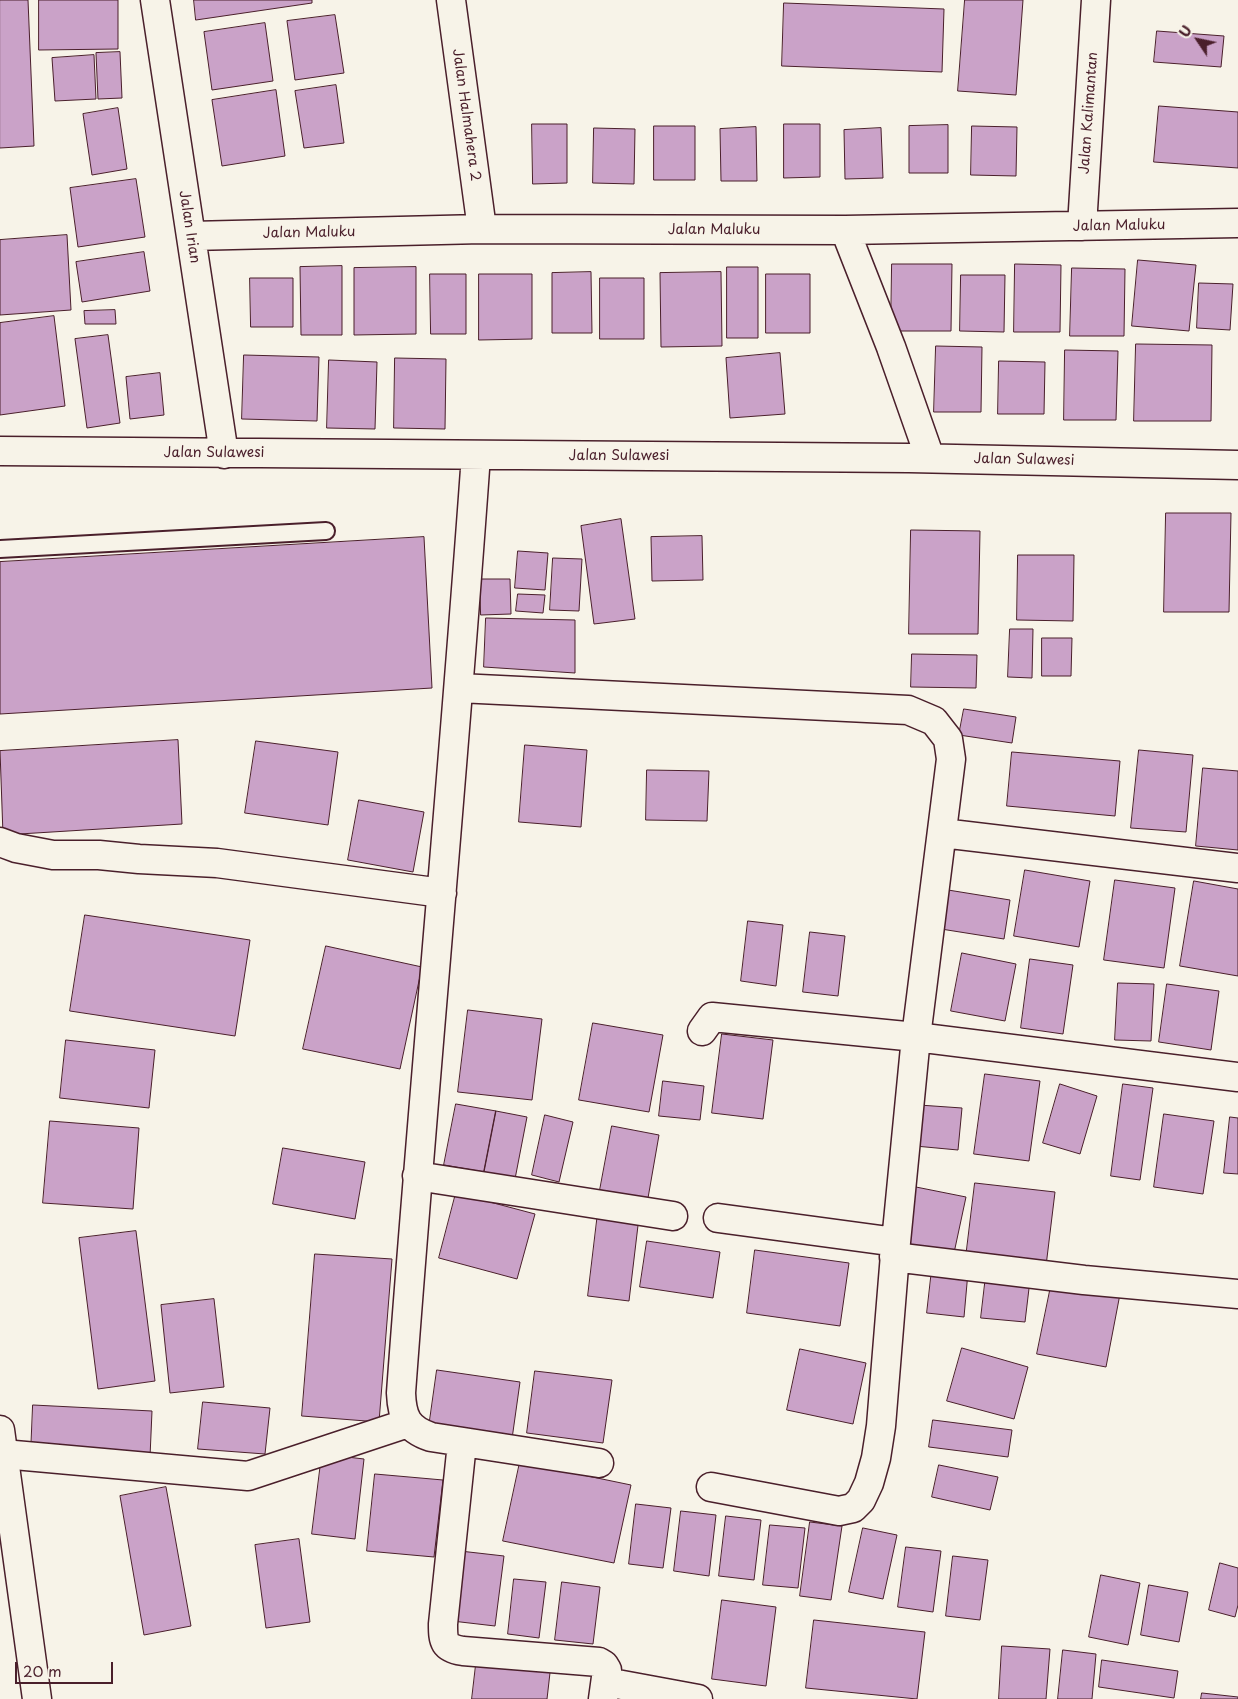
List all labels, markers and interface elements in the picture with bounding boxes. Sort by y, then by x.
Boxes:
north arrow [1173,15,1223,65]
text: U [1173,21,1197,42]
street label: Jalan Halmahera 2 [448,48,484,182]
street label: Jalan Kalimantan [1076,51,1102,175]
street label: Jalan Irian [175,189,203,265]
street label: Jalan Maluku [1073,217,1165,235]
street label: Jalan Maluku [668,222,760,238]
street label: Jalan Maluku [263,224,355,242]
street label: Jalan Sulawesi [164,445,264,461]
street label: Jalan Sulawesi [569,448,669,464]
street label: Jalan Sulawesi [973,451,1075,469]
scale bar [18,1652,115,1684]
text: 20 m [23,1659,62,1682]

